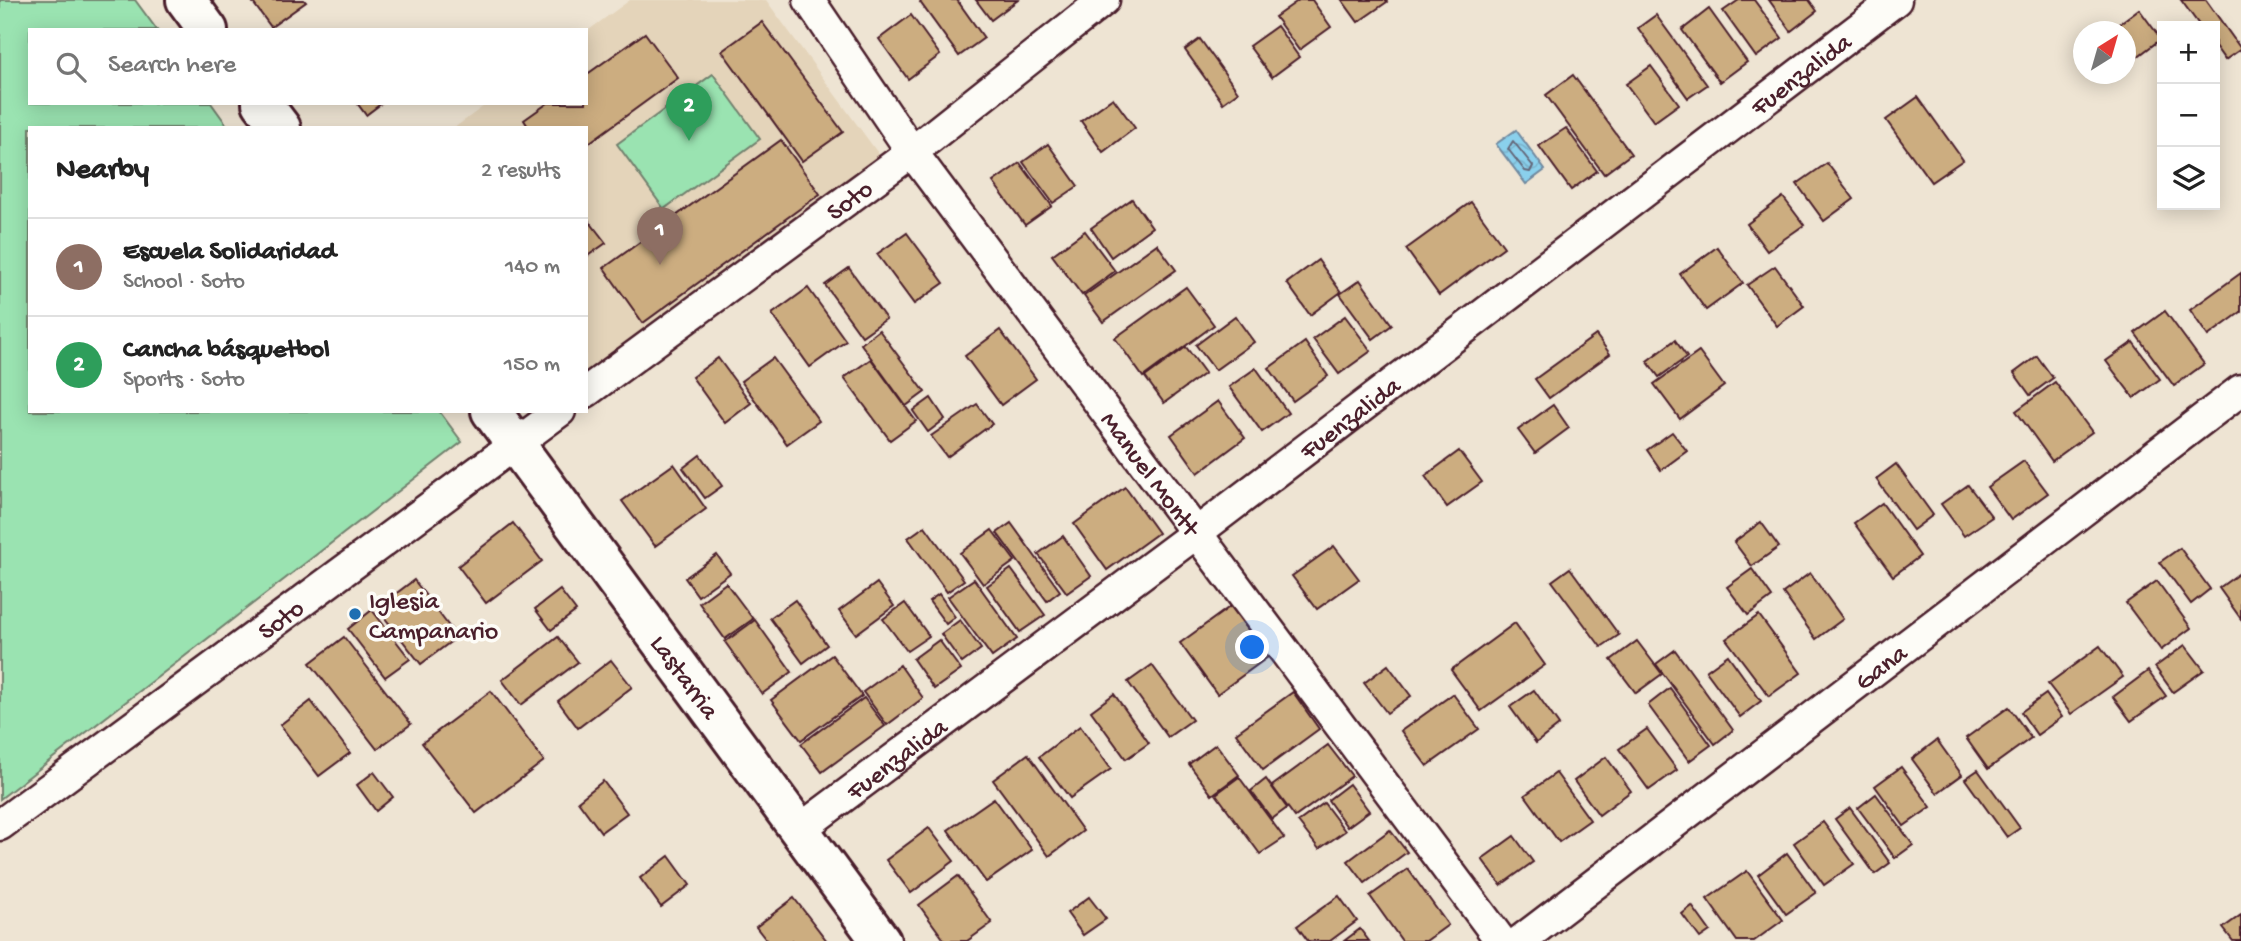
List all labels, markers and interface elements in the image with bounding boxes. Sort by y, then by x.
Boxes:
north arrow [2073,21,2136,84]
map controls [2157,21,2220,210]
button: + [2157,21,2220,84]
search box [28,28,588,105]
street label: Fuenzalida [1746,28,1860,125]
icon: search [52,48,90,86]
text: Search here [108,51,236,82]
pin: 2 [666,83,712,141]
button: − [2157,84,2220,147]
button: layers [2157,147,2220,210]
text: Nearby [56,154,149,189]
text: 2 results [481,158,560,185]
street label: Soto [822,175,880,230]
pin: 1 [637,207,683,265]
text: Escuela Solidaridad [123,238,336,269]
text: 1 [74,254,84,281]
text: 140 m [505,254,560,281]
text: School · Soto [123,269,245,296]
text: Cancha básquetbol [123,336,330,367]
text: 2 [73,352,85,379]
text: 150 m [504,352,560,379]
text: Sports · Soto [123,367,245,394]
street label: Fuenzalida [1295,371,1409,469]
street label: Manuel Montt [1091,407,1206,546]
place label: Iglesia Campanario [369,588,498,649]
street label: Soto [253,595,312,649]
marker: Iglesia Campanario [347,606,363,622]
street label: Lastarria [641,630,725,728]
your location [1235,630,1269,664]
street label: Gana [1850,639,1916,699]
street label: Fuenzalida [841,712,957,810]

